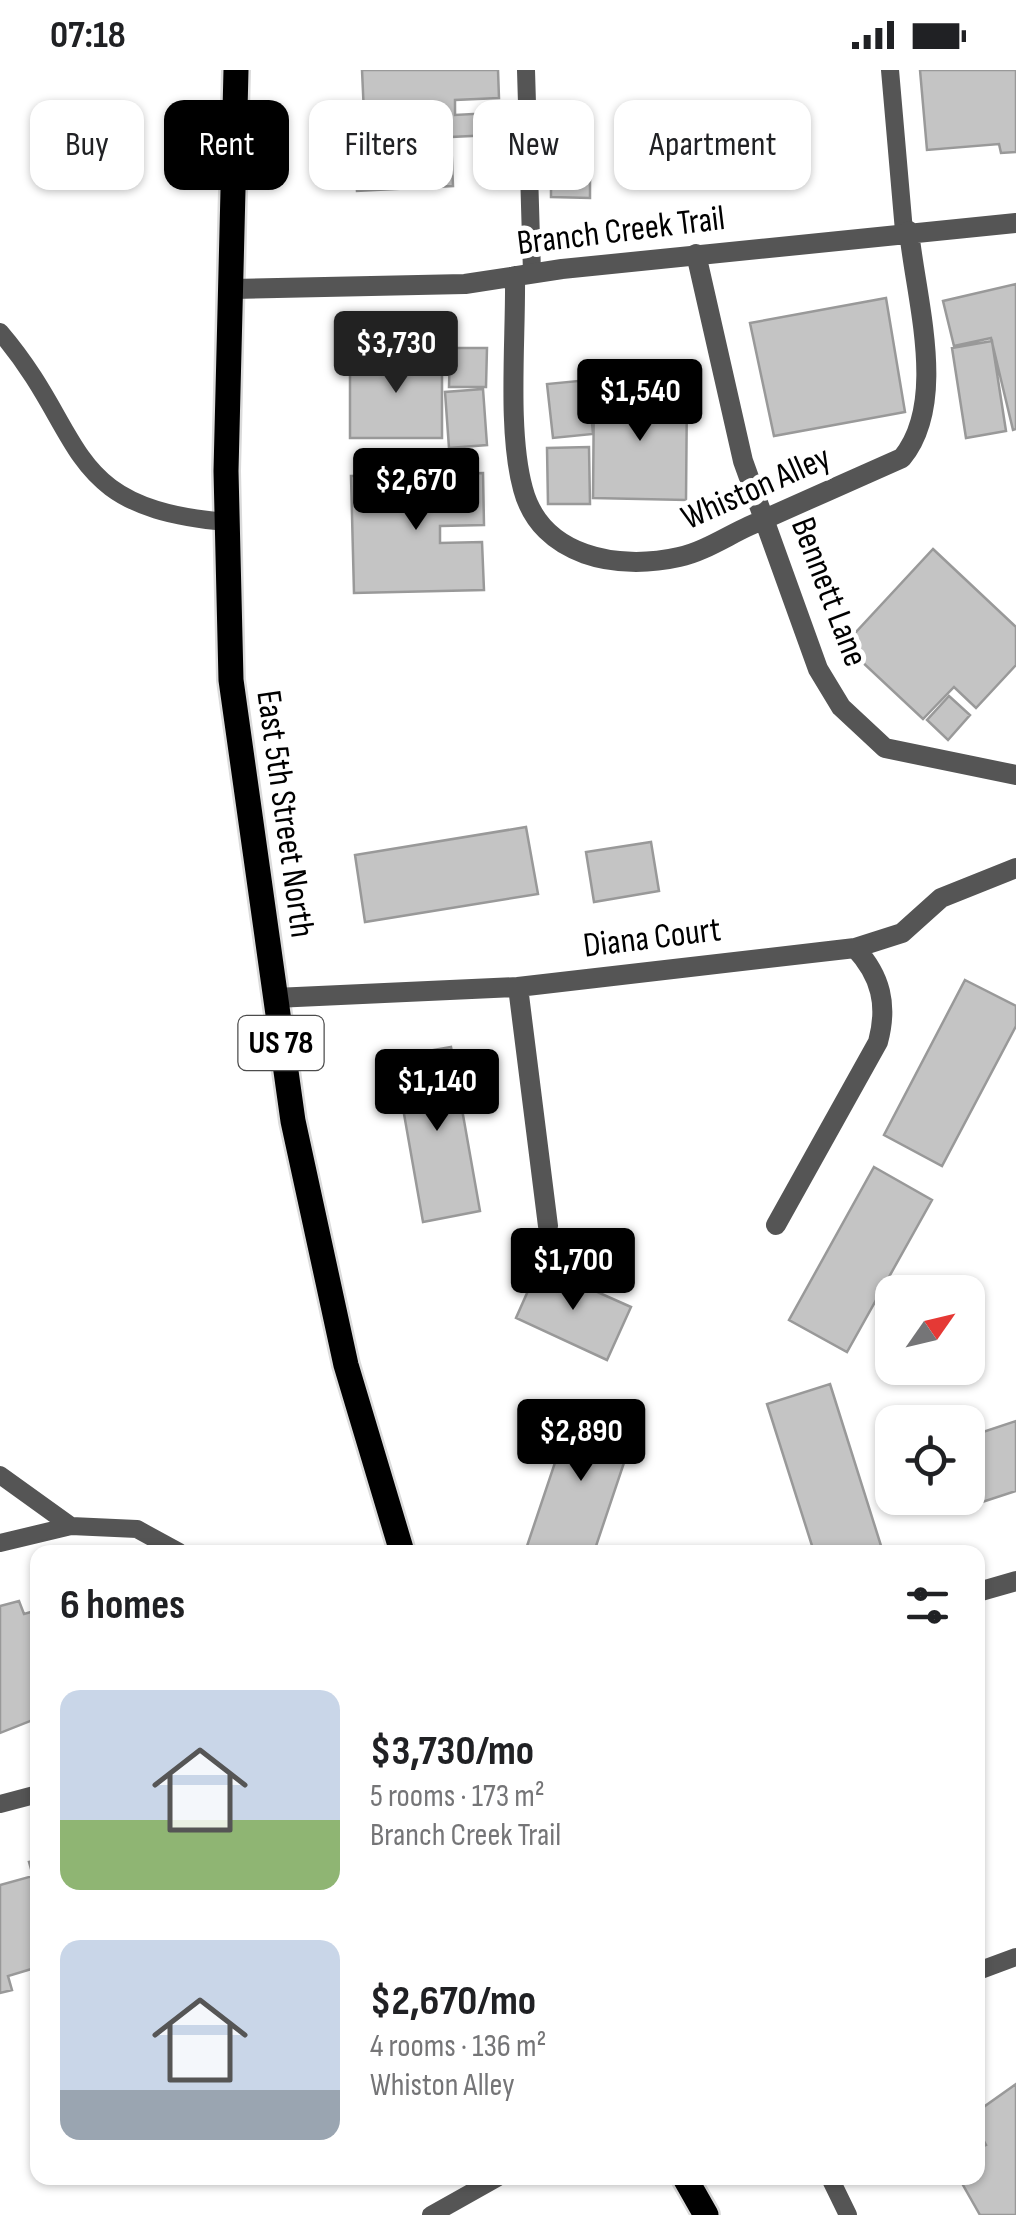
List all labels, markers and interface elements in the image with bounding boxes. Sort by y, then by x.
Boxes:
text: 07:18 [50,13,126,58]
chip: Buy [30,100,144,190]
chip: Rent [164,100,289,190]
chip: Filters [309,100,453,190]
chip: New [473,100,594,190]
chip: Apartment [614,100,811,190]
street label: Branch Creek Trail [515,197,727,265]
pin: $3,730 [315,311,477,396]
text: $3,730 [356,324,436,363]
pin: $1,540 [559,359,721,444]
text: $1,540 [599,372,681,411]
street label: Whiston Alley [675,436,837,540]
pin: $2,670 [335,448,497,533]
text: $2,670 [375,461,457,500]
street label: Bennett Lane [781,512,877,672]
street label: East 5th Street North [246,688,324,940]
street label: Diana Court [581,908,723,968]
road number: US 78 [238,1016,324,1070]
pin: $1,140 [356,1049,518,1134]
text: $1,140 [397,1062,477,1101]
pin: $1,700 [492,1228,654,1313]
text: $1,700 [533,1241,613,1280]
north arrow [875,1275,985,1385]
map controls [875,1275,985,1515]
pin: $2,890 [500,1399,662,1484]
button: locate [875,1405,985,1515]
text: $2,890 [539,1412,623,1451]
icon: filters [900,1578,955,1633]
text: 6 homes [60,1580,185,1631]
text: $3,730/mo [370,1726,534,1777]
icon: home [140,1730,260,1850]
text: 5 rooms · 173 m² [370,1777,545,1816]
text: Branch Creek Trail [370,1816,561,1855]
text: $2,670/mo [370,1976,536,2027]
icon: home [140,1980,260,2100]
text: 4 rooms · 136 m² [370,2027,546,2066]
text: Whiston Alley [370,2066,515,2105]

